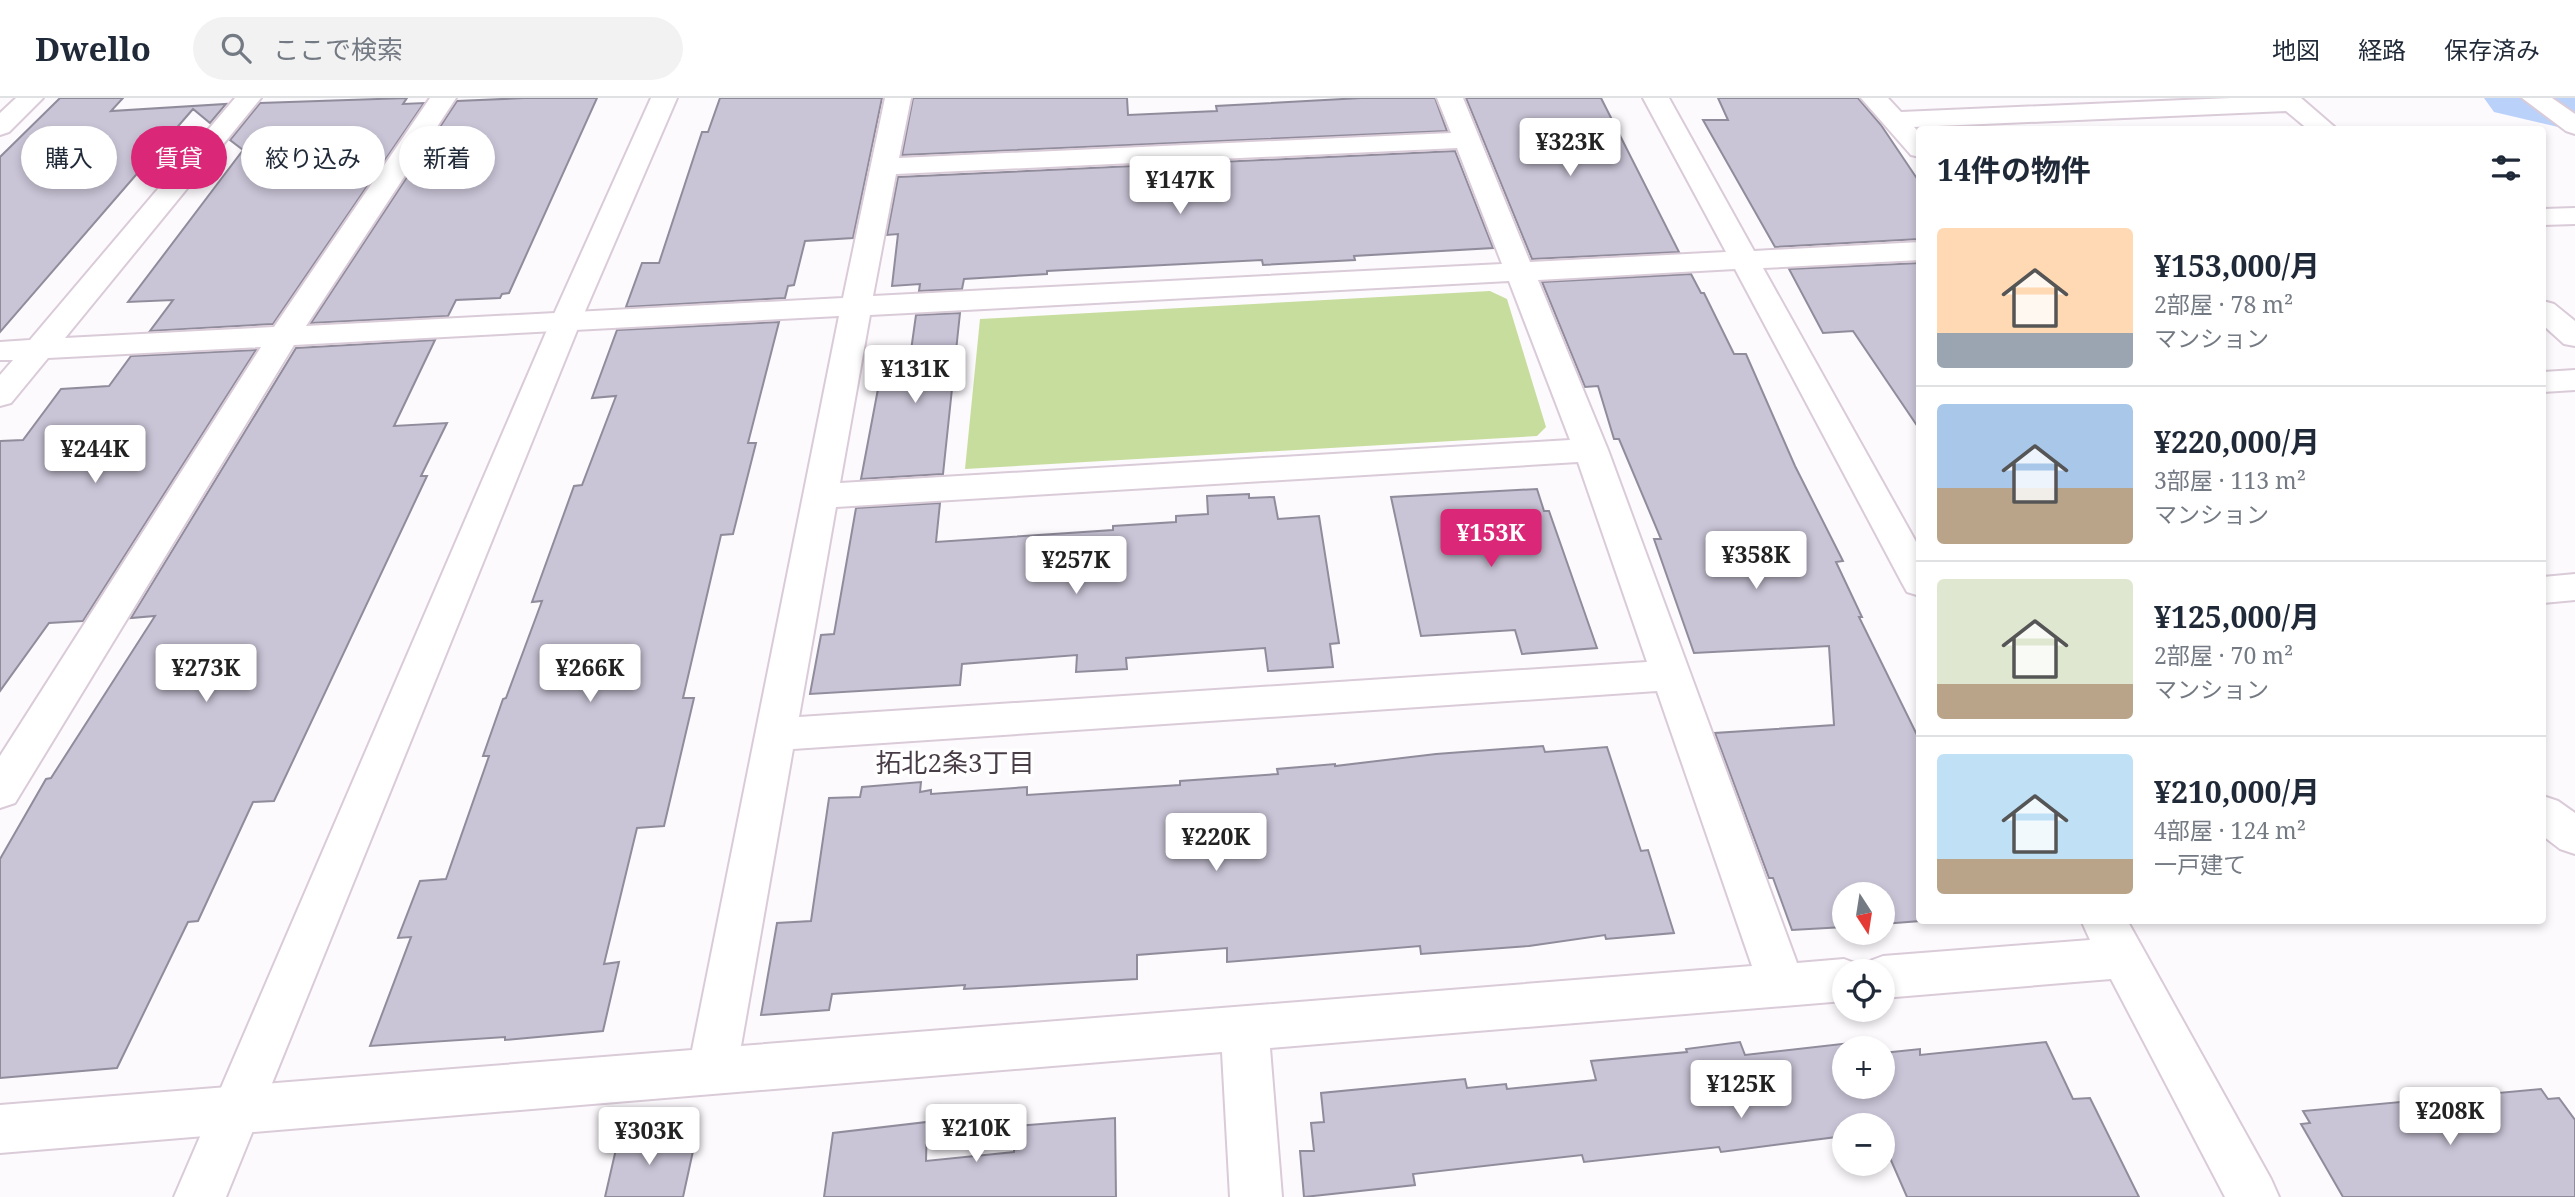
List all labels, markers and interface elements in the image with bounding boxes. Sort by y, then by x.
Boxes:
search box [193,17,683,80]
text: Dwello [35,26,151,71]
icon: search [217,29,255,67]
text: ここで検索 [273,31,403,67]
text: 地図 [2272,33,2320,66]
text: 経路 [2358,33,2406,66]
text: 保存済み [2444,33,2540,66]
pin: ¥323K [1521,118,1619,178]
text: ¥323K [1536,125,1604,157]
chip: 購入 [21,126,117,189]
chip: 賃貸 [131,126,227,189]
chip: 絞り込み [241,126,385,189]
chip: 新着 [399,126,495,189]
text: 14件の物件 [1937,149,2091,190]
icon: filters [2487,149,2525,187]
pin: ¥147K [1131,156,1229,216]
text: ¥147K [1146,163,1214,195]
text: ¥153,000/月 [2154,245,2320,286]
icon: home [1993,256,2077,340]
text: 2部屋 · 78 m² [2154,288,2293,320]
text: マンション [2154,322,2269,354]
pin: ¥131K [866,345,964,405]
text: ¥131K [881,352,949,384]
text: ¥220,000/月 [2154,421,2320,462]
pin: ¥244K [46,426,144,485]
text: ¥244K [61,432,129,464]
icon: home [1993,432,2077,516]
text: 3部屋 · 113 m² [2154,464,2306,496]
text: マンション [2154,498,2269,530]
pin: ¥153K [1442,510,1540,569]
text: ¥153K [1457,516,1525,548]
pin: ¥358K [1707,532,1805,591]
pin: ¥257K [1027,536,1125,596]
text: ¥358K [1722,538,1790,570]
text: ¥257K [1042,543,1110,575]
text: ¥125,000/月 [2154,596,2320,637]
icon: home [1993,607,2077,691]
text: 2部屋 · 70 m² [2154,639,2293,671]
pin: ¥273K [157,644,255,704]
pin: ¥266K [541,644,639,704]
text: ¥273K [172,651,240,683]
text: ¥266K [556,651,624,683]
text: マンション [2154,673,2269,705]
district label: 拓北2条3丁目 [875,744,1035,780]
text: ¥210,000/月 [2154,771,2320,812]
icon: home [1993,782,2077,866]
pin: ¥220K [1167,814,1265,873]
text: 4部屋 · 124 m² [2154,814,2306,846]
text: ¥220K [1182,820,1250,852]
text: 一戸建て [2154,848,2246,880]
north arrow [1832,882,1895,945]
map controls [1832,882,1895,1176]
button: locate [1832,959,1895,1022]
button: + [1832,1036,1895,1099]
pin: ¥125K [1692,1060,1790,1120]
text: ¥125K [1707,1067,1775,1099]
pin: ¥208K [2401,1088,2499,1147]
text: ¥208K [2416,1094,2484,1126]
pin: ¥210K [927,1104,1025,1164]
pin: ¥303K [600,1108,698,1167]
text: ¥210K [942,1111,1010,1143]
button: − [1832,1113,1895,1176]
text: ¥303K [615,1114,683,1146]

